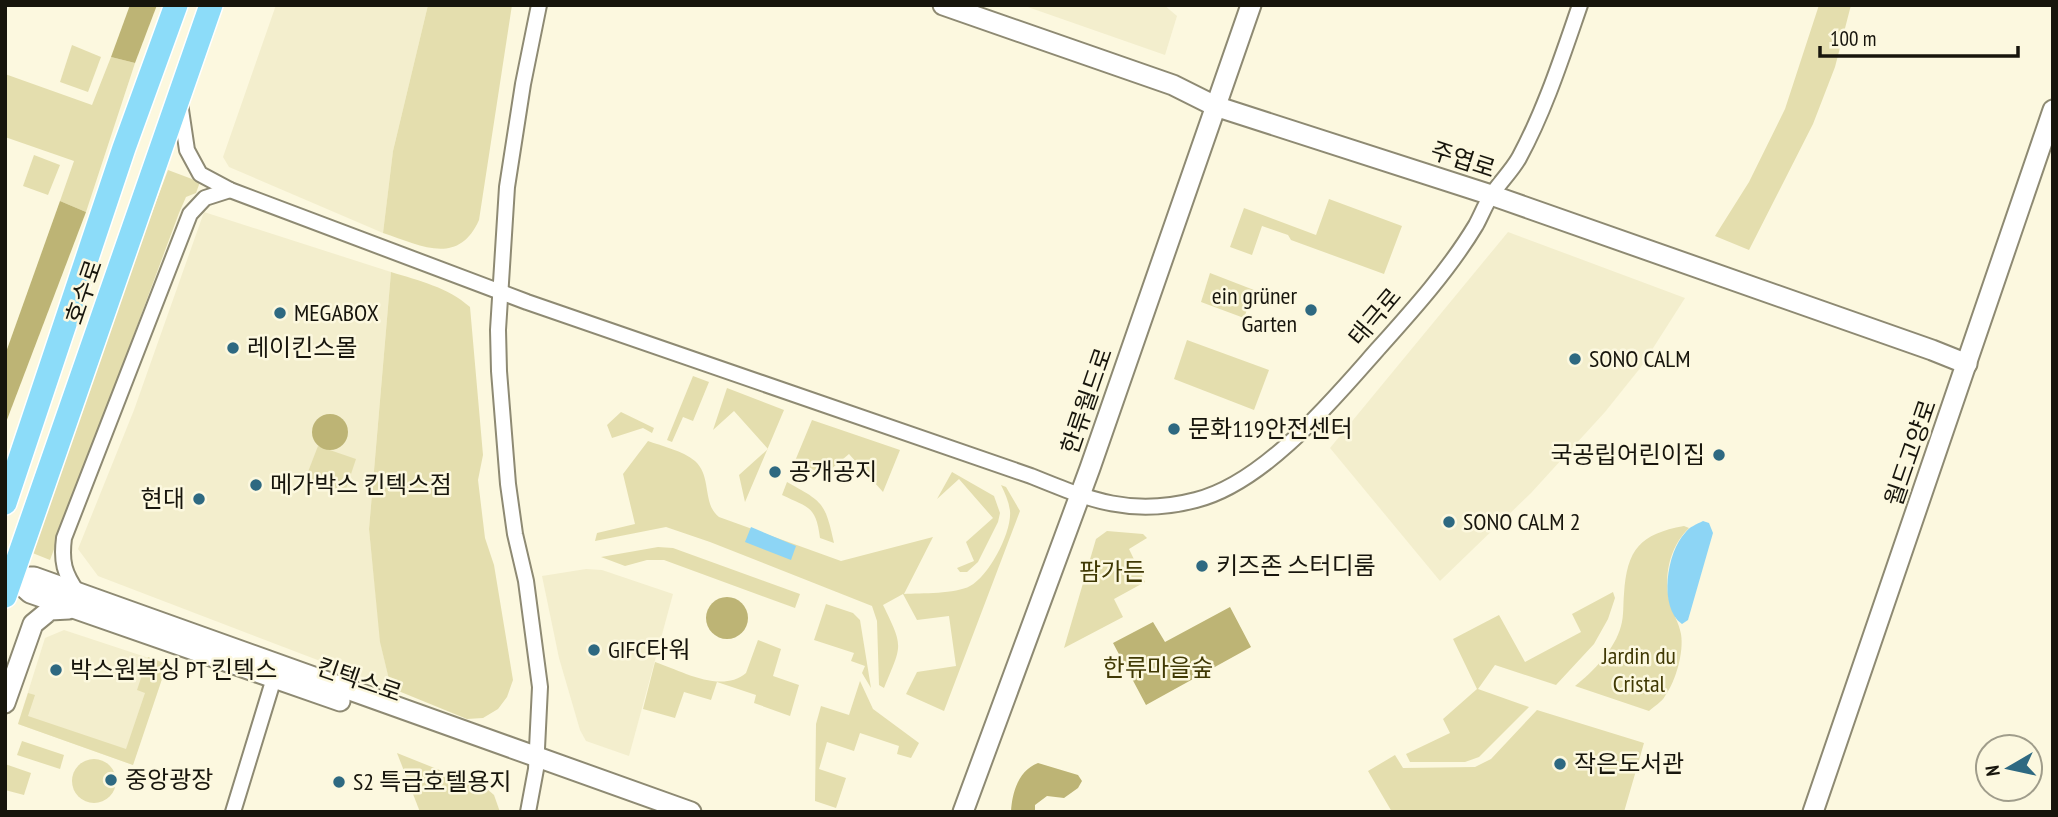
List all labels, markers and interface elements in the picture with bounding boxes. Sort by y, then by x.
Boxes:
scale bar [1820,14,2018,58]
text: 100 m [1830,25,1876,52]
street label: 주엽로 [1427,135,1499,185]
street label: 호수로 [58,255,109,328]
place label: ein grüner Garten [1212,280,1297,339]
street label: 태극로 [1341,281,1408,352]
place label: MEGABOX [294,297,379,328]
marker: ein grüner Garten [1303,302,1319,318]
marker: MEGABOX [272,305,288,321]
place label: 레이킨스몰 [247,332,357,363]
marker: 레이킨스몰 [225,340,241,356]
place label: SONO CALM [1589,343,1691,374]
street label: 한류월드로 [1054,344,1119,458]
marker: SONO CALM [1567,351,1583,367]
street label: 월드고양로 [1878,396,1943,510]
place label: 문화119안전센터 [1188,413,1353,444]
marker: 문화119안전센터 [1166,421,1182,437]
place label: 국공립어린이집 [1550,439,1705,470]
marker: 국공립어린이집 [1711,447,1727,463]
place label: 공개공지 [789,456,877,487]
marker: 공개공지 [767,464,783,480]
place label: 메가박스 킨텍스점 [270,469,452,500]
marker: 메가박스 킨텍스점 [248,477,264,493]
place label: 현대 [141,483,185,514]
marker: 현대 [191,491,207,507]
place label: SONO CALM 2 [1463,506,1581,537]
marker: SONO CALM 2 [1441,514,1457,530]
place label: 키즈존 스터디룸 [1216,550,1376,581]
park label: 팜가든 [1079,556,1145,587]
marker: 키즈존 스터디룸 [1194,558,1210,574]
place label: GIFC타워 [608,634,690,665]
park label: Jardin du Cristal [1601,640,1676,699]
marker: GIFC타워 [586,642,602,658]
street label: 킨텍스로 [312,650,406,709]
park label: 한류마을숲 [1103,652,1213,683]
place label: 박스원복싱 PT 킨텍스 [70,654,277,685]
marker: 박스원복싱 PT 킨텍스 [48,662,64,678]
north arrow [1974,733,2044,803]
place label: 작은도서관 [1574,748,1684,779]
marker: 작은도서관 [1552,756,1568,772]
place label: 중앙광장 [125,764,213,795]
text: N [1980,764,2005,778]
place label: S2 특급호텔용지 [353,766,512,797]
marker: 중앙광장 [103,772,119,788]
marker: S2 특급호텔용지 [331,774,347,790]

